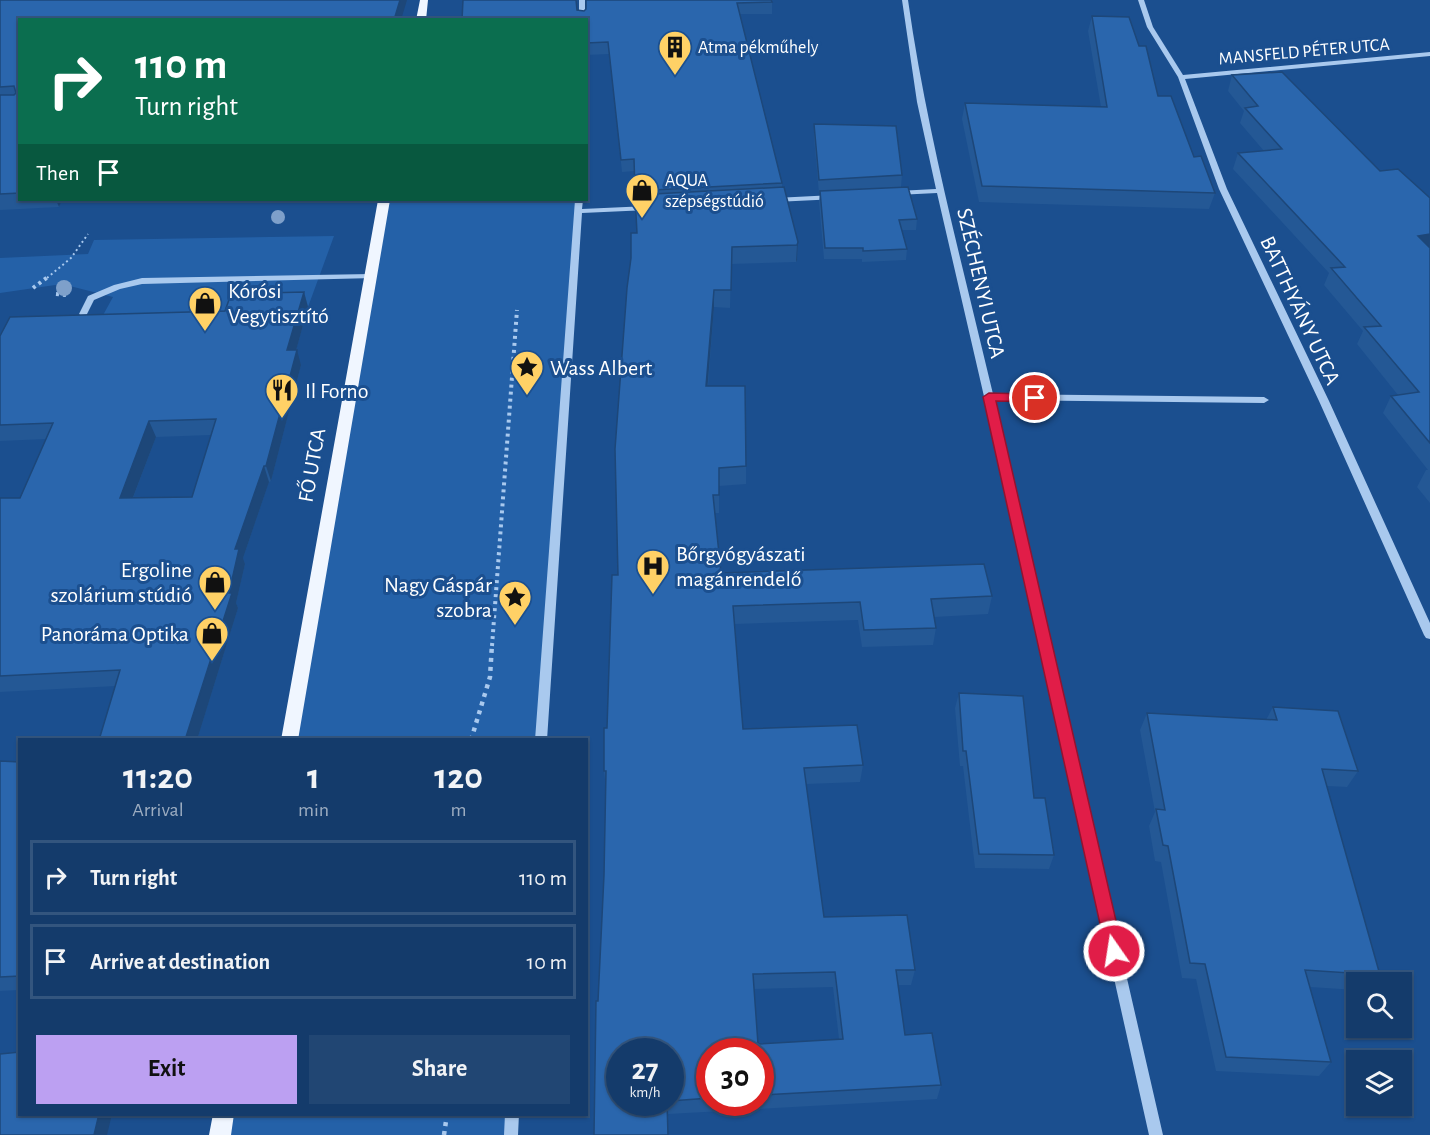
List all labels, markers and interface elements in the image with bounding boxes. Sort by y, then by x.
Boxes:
building icon: Atma pékműhely [657,29,693,76]
street label: MANSFELD PÉTER UTCA [1218,33,1391,68]
place label: Atma pékműhely [698,39,819,57]
icon: right [36,42,114,120]
text: 110 m [135,44,227,86]
text: Turn right [135,93,238,120]
icon: arrive [92,156,125,189]
text: Then [36,162,80,184]
shop icon: AQUA szépségstúdió [624,172,660,219]
place label: AQUA szépségstúdió [665,172,764,211]
street label: SZÉCHENYI UTCA [953,206,1010,361]
street label: BATTHYÁNY UTCA [1256,232,1345,388]
place label: Kórósi Vegytisztító [228,280,329,327]
shop icon: Kórósi Vegytisztító [187,285,223,332]
place icon: Wass Albert [509,349,545,396]
place label: Wass Albert [550,357,652,379]
restaurant icon: Il Forno [264,372,300,419]
pin [1009,372,1060,423]
place label: Il Forno [305,380,369,402]
icon: arrive [1018,381,1051,414]
street label: FŐ UTCA [294,426,329,504]
place label: Bőrgyógyászati magánrendelő [676,543,806,590]
hospital icon: Bőrgyógyászati magánrendelő [635,548,671,595]
place label: Ergoline szolárium stúdió [50,559,192,606]
shop icon: Ergoline szolárium stúdió [197,564,233,611]
place label: Nagy Gáspár szobra [384,574,492,621]
place icon: Nagy Gáspár szobra [497,579,533,626]
shop icon: Panoráma Optika [194,615,230,662]
place label: Panoráma Optika [41,623,189,645]
text: 11:20 [123,759,193,795]
text: 1 [307,759,320,795]
text: 120 [434,759,483,795]
text: Arrival [132,800,184,820]
text: min [298,800,329,820]
text: m [451,800,467,820]
icon: right [39,861,72,894]
text: Turn right [90,867,177,889]
text: 110 m [519,867,567,889]
position arrow [1082,919,1146,983]
icon: arrive [39,945,72,978]
text: Arrive at destination [90,951,270,973]
text: 10 m [527,951,567,973]
map controls [1346,972,1412,1116]
button: search [1346,972,1412,1038]
button: Exit [36,1035,297,1104]
button: Share [309,1035,570,1104]
speed limit sign: 30 [696,1038,774,1116]
button: layers [1346,1050,1412,1116]
text: 27 [631,1055,659,1085]
text: km/h [630,1085,660,1100]

